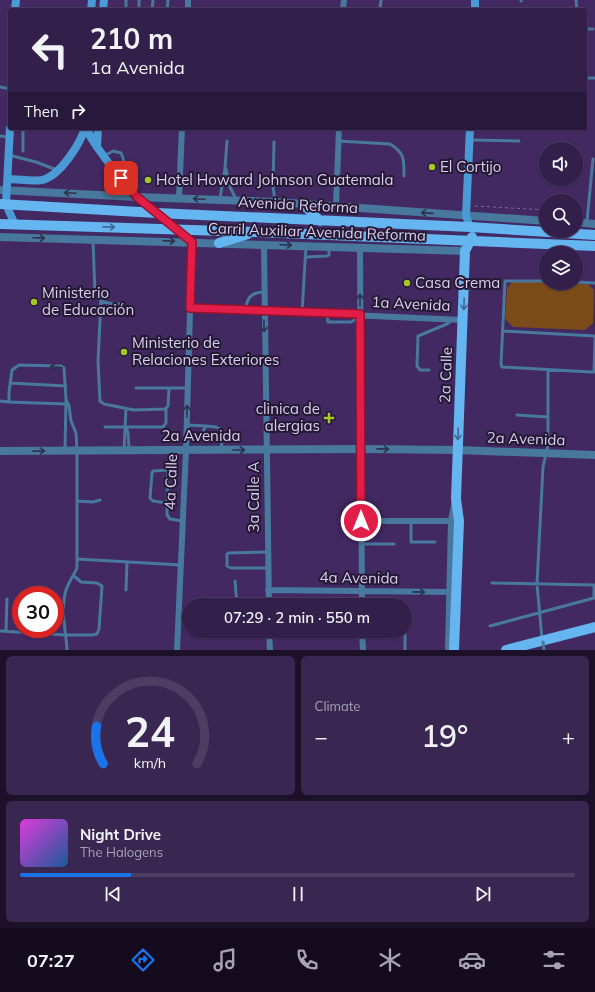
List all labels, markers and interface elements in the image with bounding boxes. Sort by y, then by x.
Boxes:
text: 210 m [90,21,173,56]
icon: left [24,24,76,76]
text: 1a Avenida [90,56,185,79]
icon: right [67,100,89,122]
text: Then [24,102,59,121]
map controls [539,142,583,290]
button: sound [539,142,583,186]
place label: El Cortijo [440,157,501,176]
pin [104,161,138,195]
marker: El Cortijo [427,162,437,172]
icon: arrive [110,167,132,189]
place label: Hotel Howard Johnson Guatemala [156,170,393,189]
marker: Hotel Howard Johnson Guatemala [143,175,153,185]
one-way arrow [64,190,77,197]
street label: Avenida Reforma [237,192,359,217]
button: search [539,194,583,238]
one-way arrow [193,195,206,203]
one-way arrow [421,209,434,216]
street label: Carril Auxiliar Avenida Reforma [208,218,426,245]
one-way arrow [102,223,115,231]
one-way arrow [32,234,45,241]
one-way arrow [162,238,175,245]
one-way arrow [279,241,292,249]
button: layers [539,246,583,290]
place label: Casa Crema [415,273,500,292]
marker: Casa Crema [402,278,412,288]
place label: Ministerio de Educación [42,283,134,319]
street label: 1a Avenida [371,292,451,315]
one-way arrow [356,294,364,307]
marker: Ministerio de Educación [29,297,39,307]
one-way arrow [460,297,467,310]
one-way arrow [261,319,268,332]
place label: Ministerio de Relaciones Exteriores [132,333,280,369]
marker: Ministerio de Relaciones Exteriores [119,347,129,357]
street label: 2a Calle [435,347,456,403]
one-way arrow [50,363,63,371]
place label: clinica de alergias [256,399,320,435]
one-way arrow [183,405,191,418]
marker: clinica de alergias [323,412,335,424]
street label: 2a Avenida [162,426,240,445]
one-way arrow [455,427,462,440]
street label: 2a Avenida [486,428,566,449]
one-way arrow [376,445,389,453]
one-way arrow [232,446,245,454]
one-way arrow [32,447,45,455]
street label: 4a Calle [160,454,181,510]
street label: 3a Calle A [244,461,263,533]
position arrow [340,500,382,542]
street label: 4a Avenida [319,567,399,588]
speed limit sign: 30 [12,586,64,638]
one-way arrow [412,588,425,596]
text: 07:29 · 2 min · 550 m [224,608,370,627]
text: Climate [315,698,360,714]
text: 24 [125,704,175,756]
text: 19° [421,717,468,755]
text: − [315,723,328,751]
text: + [562,723,575,751]
text: km/h [134,753,166,771]
text: Night Drive [80,825,161,844]
text: The Halogens [80,844,163,860]
icon: previous [102,883,124,905]
icon: pause [287,883,309,905]
icon: next [472,883,494,905]
icon: directions [129,946,157,974]
icon: music [211,946,239,974]
icon: phone [293,946,321,974]
icon: climate [376,946,404,974]
icon: car [458,946,486,974]
icon: filters [540,946,568,974]
text: 07:27 [27,949,75,972]

